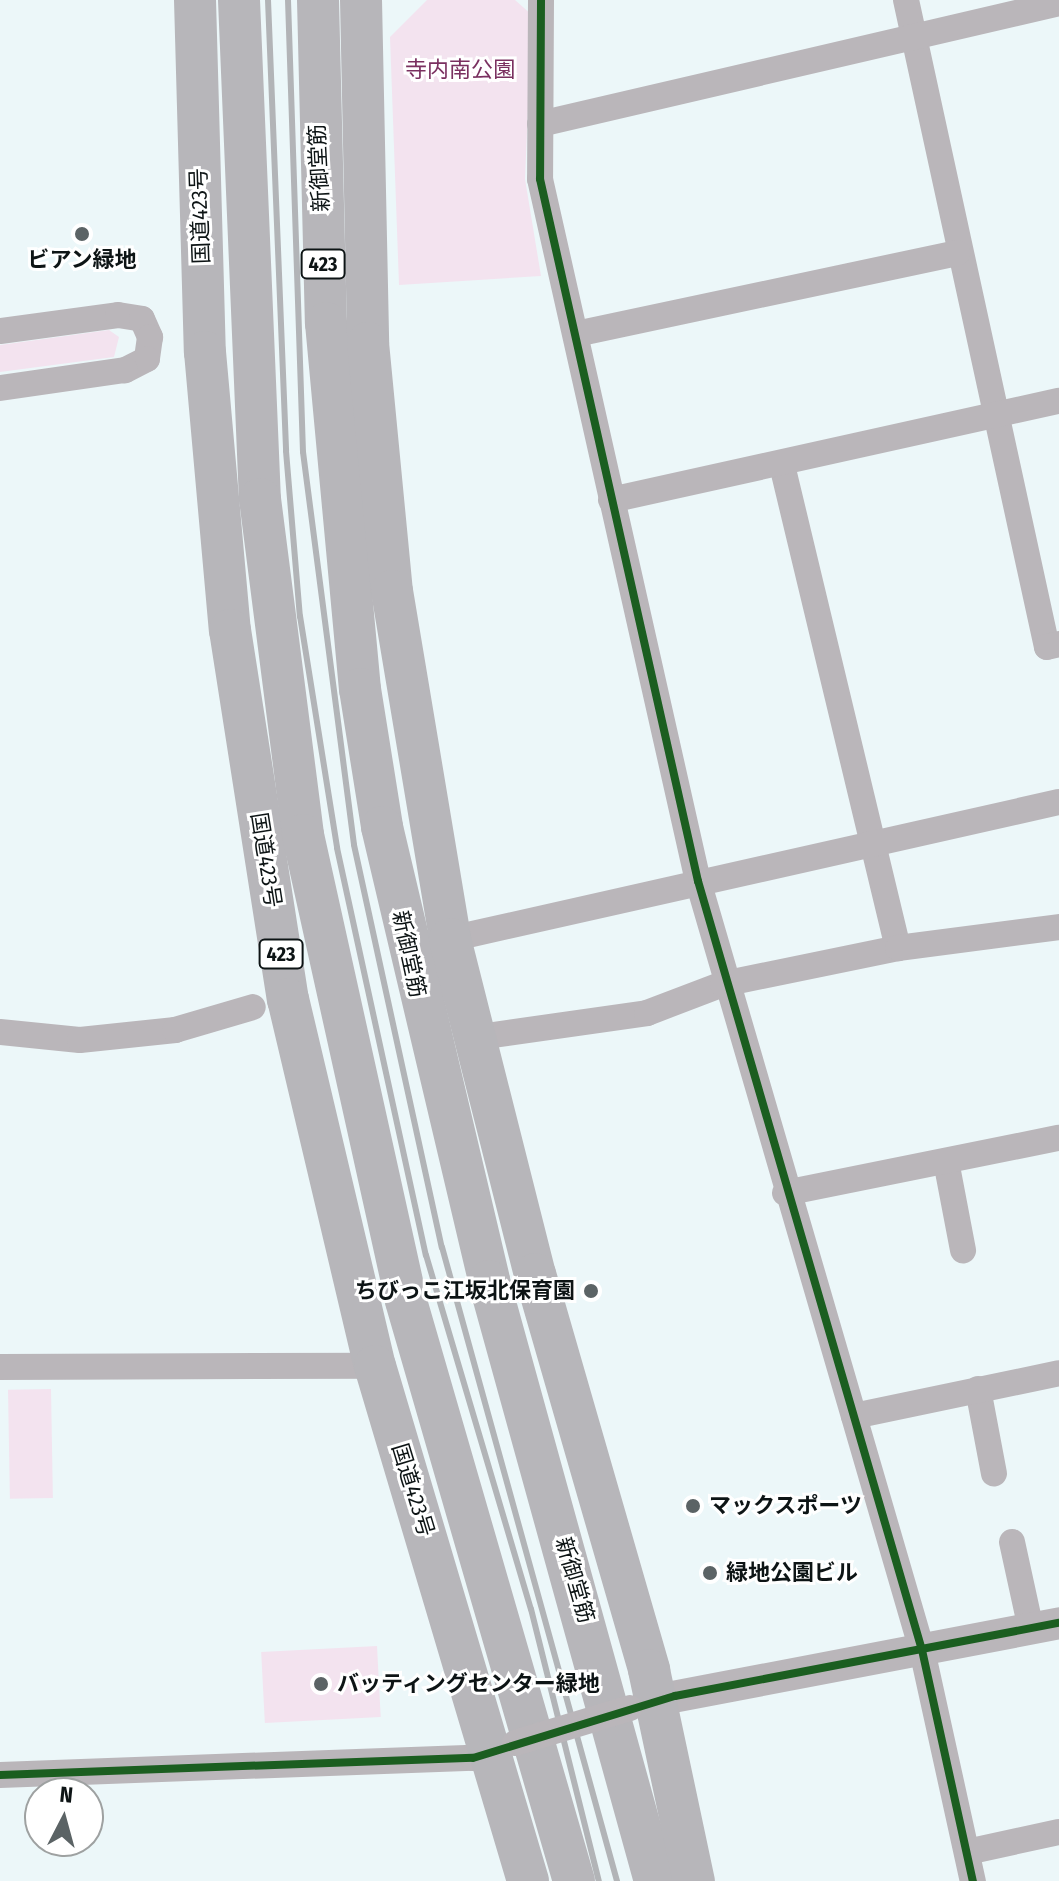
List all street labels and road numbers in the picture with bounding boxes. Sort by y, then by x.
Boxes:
street label: 新御堂筋 [304,123,334,213]
street label: 国道423号 [185,168,215,264]
road number: 423 [299,248,347,280]
street label: 国道423号 [245,811,287,909]
street label: 新御堂筋 [387,908,431,1000]
road number: 423 [257,938,305,970]
street label: 国道423号 [386,1440,440,1540]
street label: 新御堂筋 [550,1534,600,1626]

